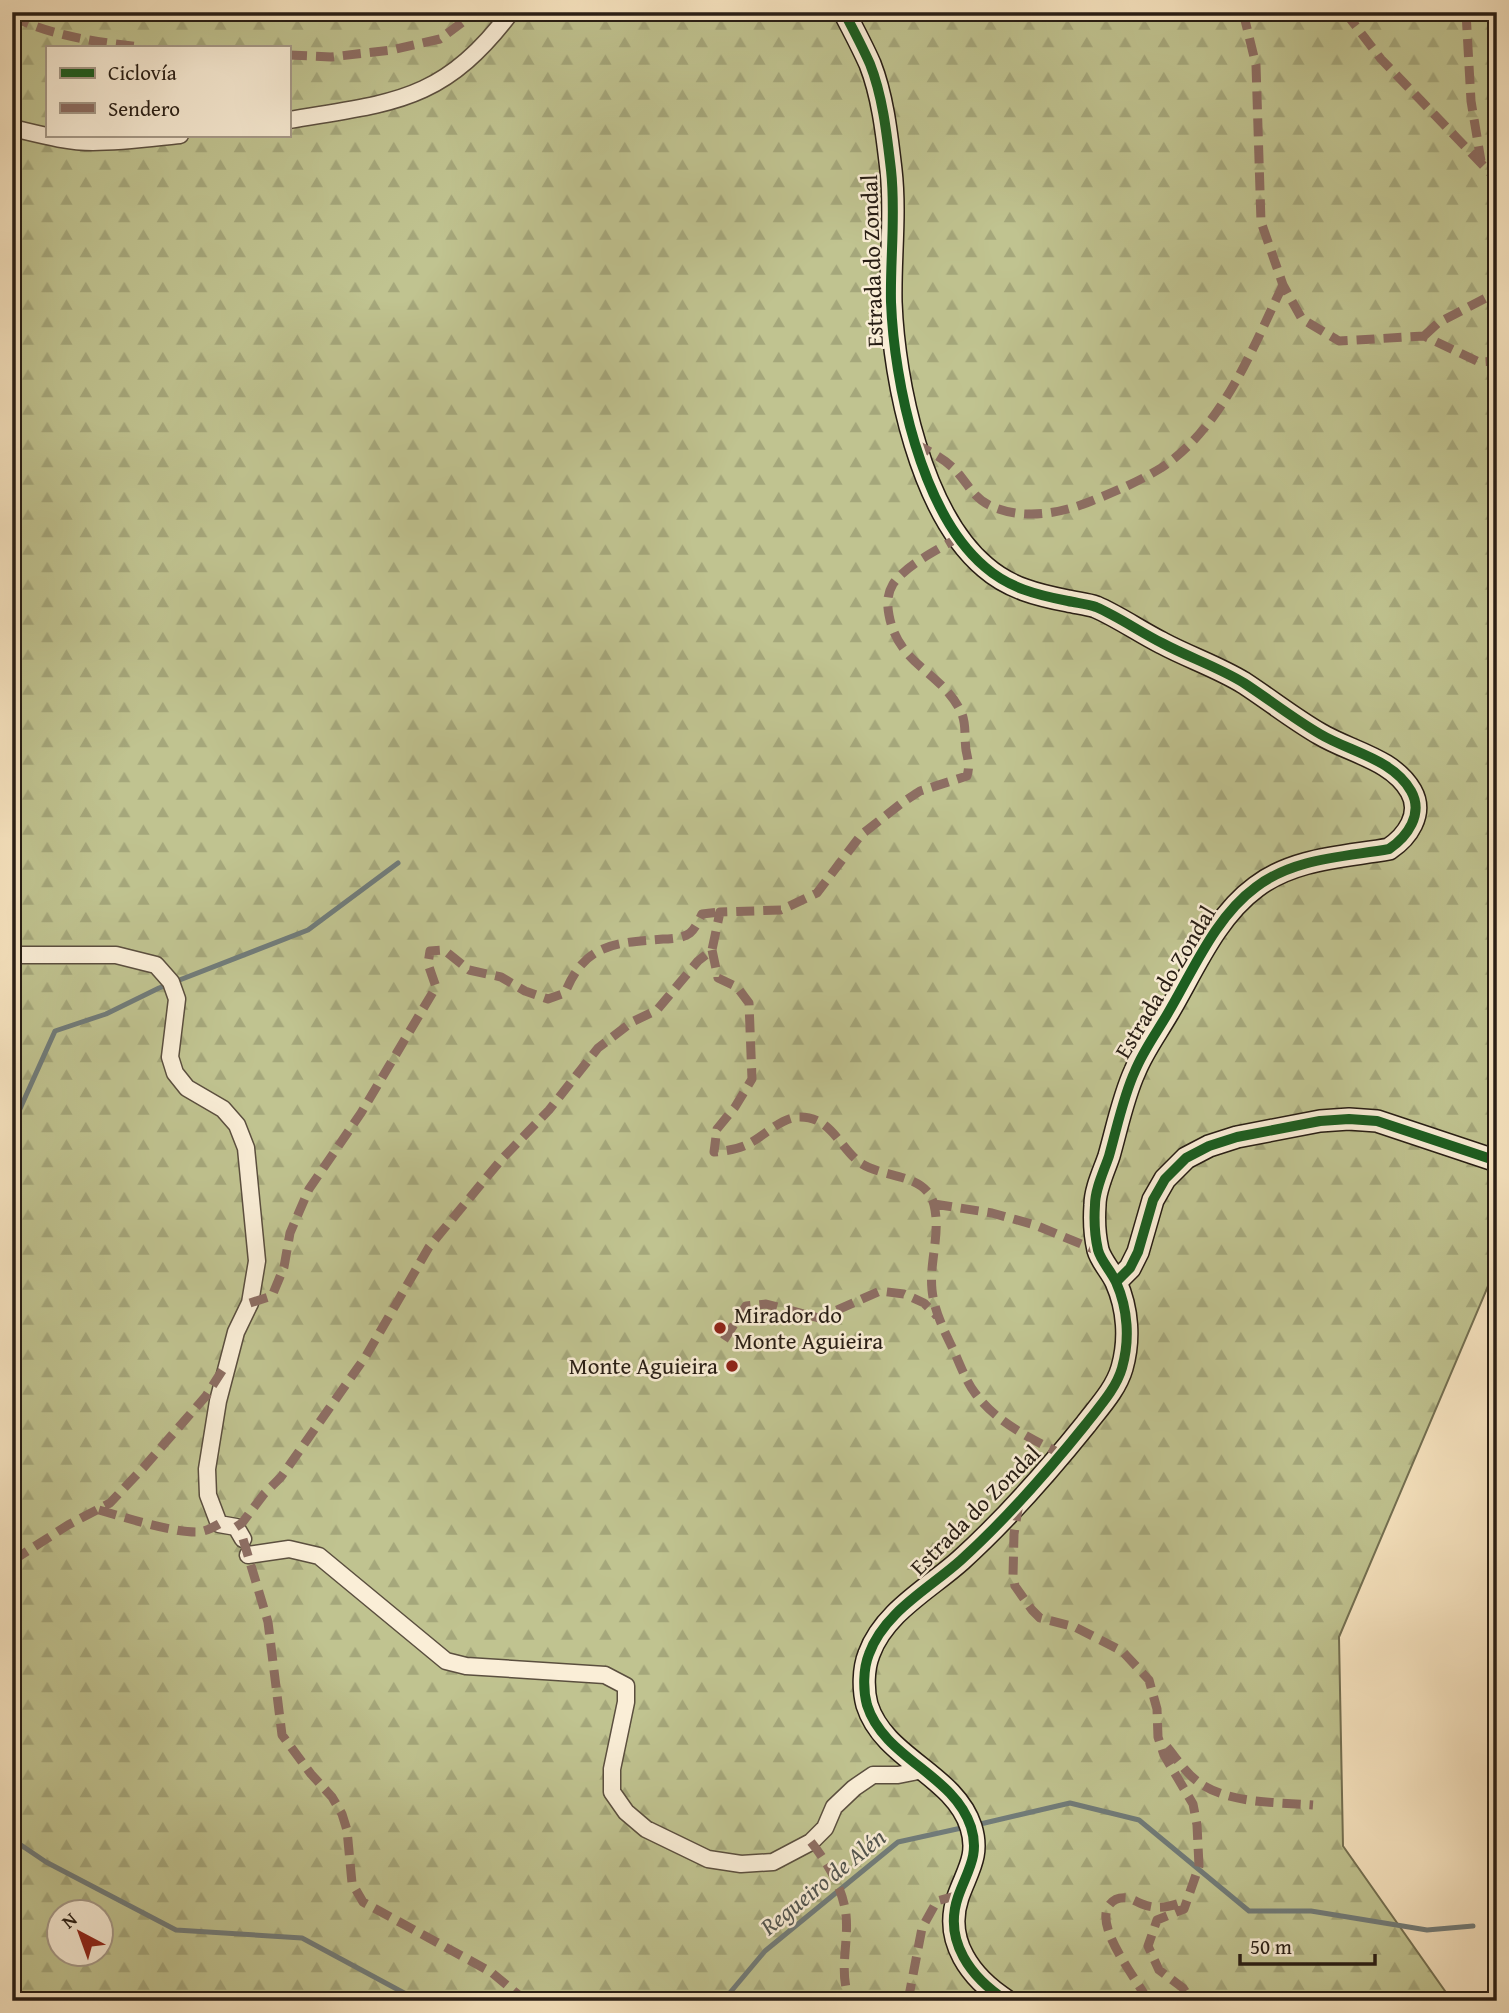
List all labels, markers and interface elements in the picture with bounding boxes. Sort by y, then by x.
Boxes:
legend [46,46,290,136]
text: Ciclovía [108,57,177,88]
text: Sendero [108,93,180,124]
street label: Estrada do Zondal [852,174,891,348]
street label: Estrada do Zondal [1106,899,1223,1064]
place label: Mirador do Monte Aguieira [734,1298,883,1357]
marker: Mirador do Monte Aguieira [712,1320,728,1336]
place label: Monte Aguieira [569,1349,718,1382]
marker: Monte Aguieira [724,1358,740,1374]
street label: Estrada do Zondal [902,1437,1047,1582]
water label: Regueiro de Alén [752,1820,893,1944]
north arrow [46,1898,116,1968]
text: N [55,1905,83,1935]
scale bar [1240,1922,1374,1966]
text: 50 m [1250,1931,1292,1962]

